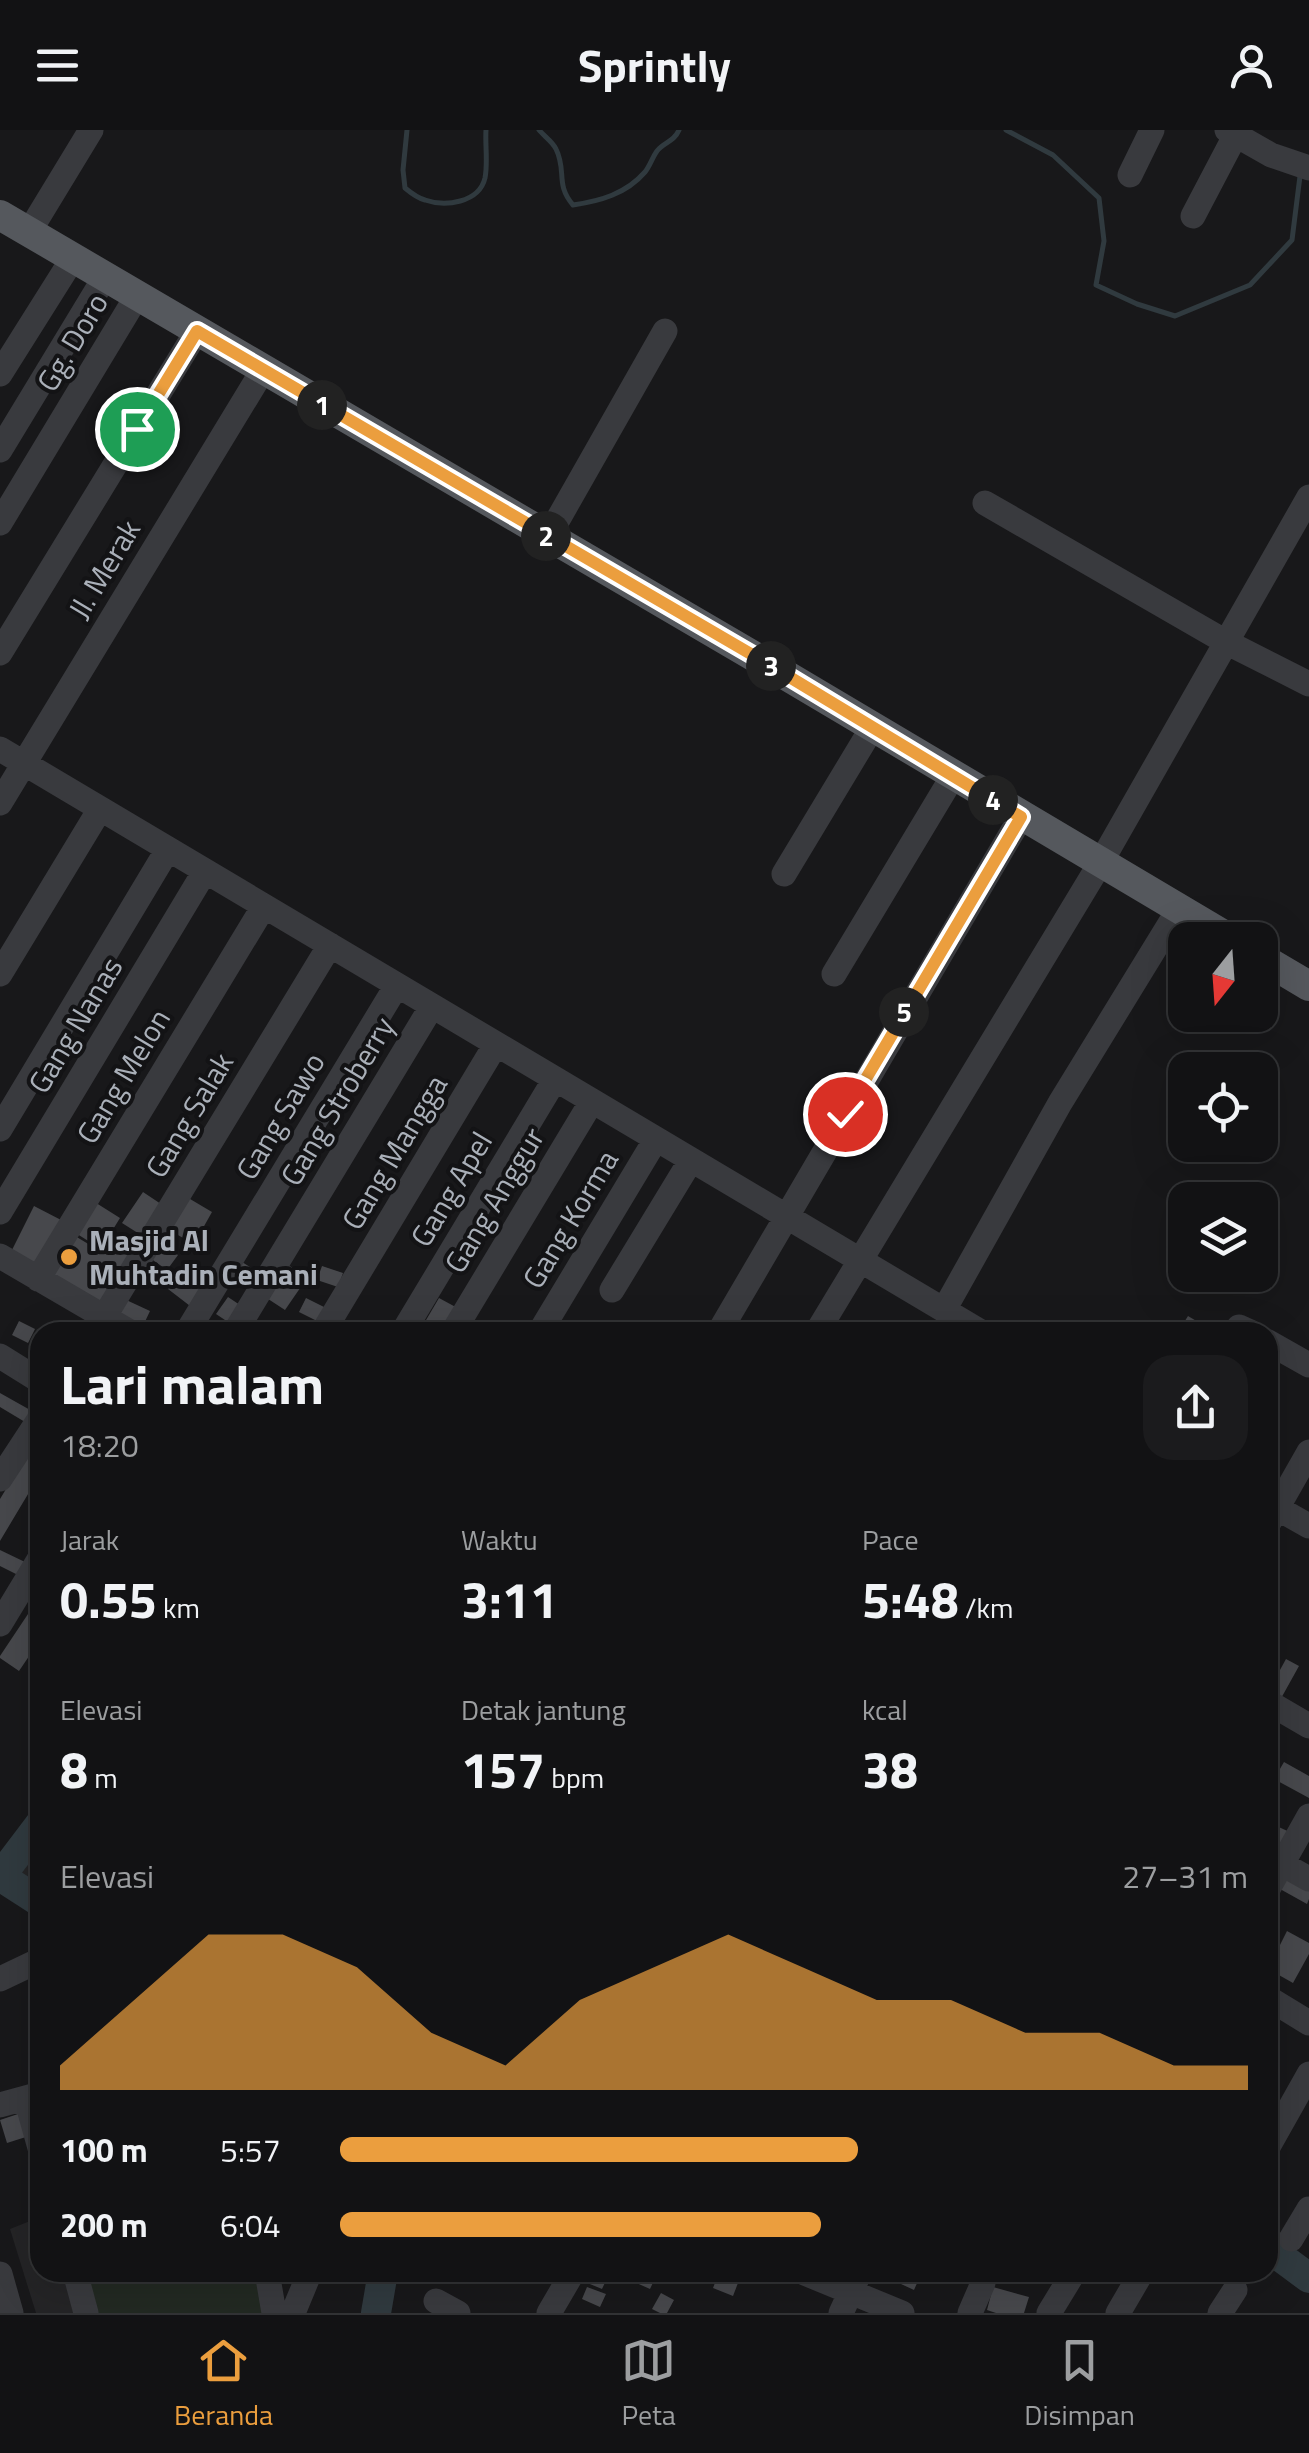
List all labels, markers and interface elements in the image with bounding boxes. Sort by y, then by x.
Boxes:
text: Sprintly [578,31,731,99]
icon: menu [30,38,85,93]
icon: person [1224,38,1279,93]
street label: Gg. Doro [24,284,120,400]
pin: 1 [297,380,347,430]
text: 1 [314,383,330,426]
pin [95,387,180,472]
icon: arrive [110,402,165,457]
street label: Jl. Merak [56,511,152,627]
pin: 2 [521,511,571,561]
text: 2 [538,514,554,557]
pin: 3 [746,641,796,691]
text: 3 [763,644,779,687]
pin: 4 [968,775,1018,825]
text: 4 [985,778,1001,821]
north arrow [1168,922,1278,1032]
map controls [1168,922,1278,1292]
street label: Gang Nanas [16,948,134,1102]
pin: 5 [879,987,929,1037]
text: 5 [896,990,912,1033]
street label: Gang Melon [64,1000,182,1152]
street label: Gang Stroberry [268,1008,406,1194]
street label: Gang Salak [133,1043,245,1187]
street label: Gang Sawo [224,1044,336,1188]
button: locate [1168,1052,1278,1162]
street label: Gang Mangga [330,1066,458,1238]
pin [803,1072,888,1157]
icon: check [818,1087,873,1142]
street label: Gang Anggur [432,1118,556,1282]
street label: Gang Apel [398,1123,504,1255]
street label: Gang Korma [510,1141,630,1297]
button: layers [1168,1182,1278,1292]
place label: Masjid Al Muhtadin Cemani [89,1217,318,1297]
marker: Masjid Al Muhtadin Cemani [58,1246,80,1268]
text: Lari malam [60,1342,324,1425]
button: share [1143,1355,1248,1460]
text: 18:20 [60,1421,139,1469]
text: Jarak [60,1518,119,1561]
text: Waktu [461,1518,538,1561]
text: Pace [862,1518,919,1561]
text: 0.55 [60,1561,157,1637]
text: 3:11 [461,1561,558,1637]
text: 5:48 [862,1561,959,1637]
text: km [157,1586,200,1629]
text: /km [959,1586,1013,1629]
text: Elevasi [60,1688,142,1731]
text: Detak jantung [461,1688,626,1731]
text: kcal [862,1688,908,1731]
text: 8 [60,1731,88,1807]
text: 157 [461,1731,545,1807]
text: 38 [862,1731,918,1807]
text: m [88,1756,118,1799]
text: bpm [545,1756,604,1799]
text: Elevasi [60,1852,154,1900]
text: 27–31 m [1122,1852,1248,1900]
text: 100 m [60,2126,148,2174]
text: 5:57 [220,2126,281,2174]
text: 200 m [60,2201,148,2249]
text: 6:04 [220,2201,281,2249]
tab: Beranda [174,2333,273,2436]
tab: Peta [621,2333,676,2436]
tab: Disimpan [1024,2333,1135,2436]

